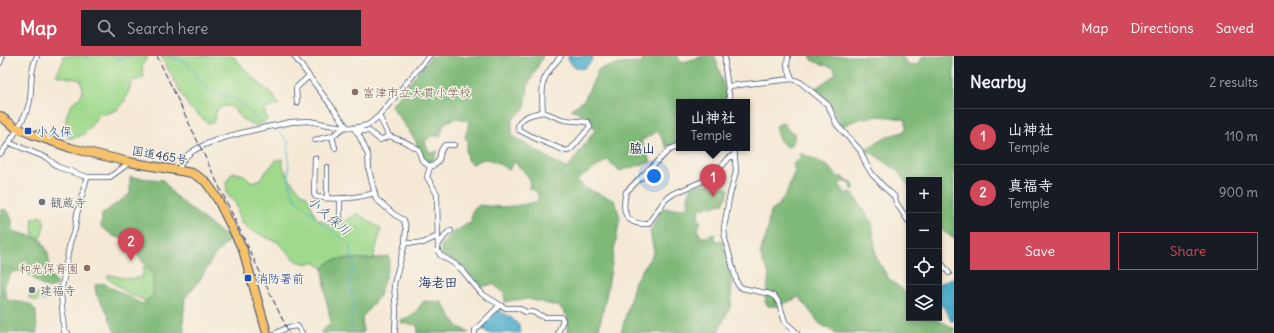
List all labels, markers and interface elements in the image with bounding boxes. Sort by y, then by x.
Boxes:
search box [81,10,361,46]
text: Map [20,16,57,40]
icon: search [95,17,117,39]
text: Search here [127,19,208,38]
text: Map [1081,19,1108,37]
text: Directions [1130,19,1194,37]
text: Saved [1216,19,1254,37]
text: Nearby [970,71,1026,93]
text: 2 results [1209,74,1258,91]
place label: 富津市立大貫小学校 [363,85,471,100]
marker: 富津市立大貫小学校 [350,87,360,97]
popup [676,99,750,151]
text: 山神社 [690,108,736,127]
text: 山神社 [1008,120,1053,139]
place label: 小久保 [36,124,72,139]
marker: 小久保 [23,126,33,136]
text: Temple [690,127,732,144]
text: 1 [980,128,986,145]
text: 110 m [1225,128,1258,145]
text: Temple [1008,139,1050,156]
district label: 脇山 [629,140,655,157]
street label: 国道465号 [131,143,189,167]
pin: 1 [700,164,726,197]
your location [644,166,664,186]
text: 真福寺 [1008,176,1053,195]
map controls [906,177,942,321]
button: + [906,177,942,213]
text: 2 [979,184,987,201]
text: 900 m [1219,184,1258,201]
water label: 小久保川 [304,193,354,239]
place label: 観蔵寺 [50,195,86,210]
text: Temple [1008,195,1050,212]
marker: 観蔵寺 [37,197,47,207]
button: − [906,213,942,249]
pin: 2 [118,228,144,261]
button: Save [970,232,1110,270]
button: Share [1118,232,1258,270]
button: locate [906,249,942,285]
place label: 和光保育園 [19,261,79,276]
marker: 和光保育園 [82,263,92,273]
place label: 消防署前 [256,271,304,286]
marker: 消防署前 [243,273,253,283]
district label: 海老田 [418,274,458,291]
place label: 建福寺 [40,283,76,298]
marker: 建福寺 [27,285,37,295]
button: layers [906,285,942,321]

